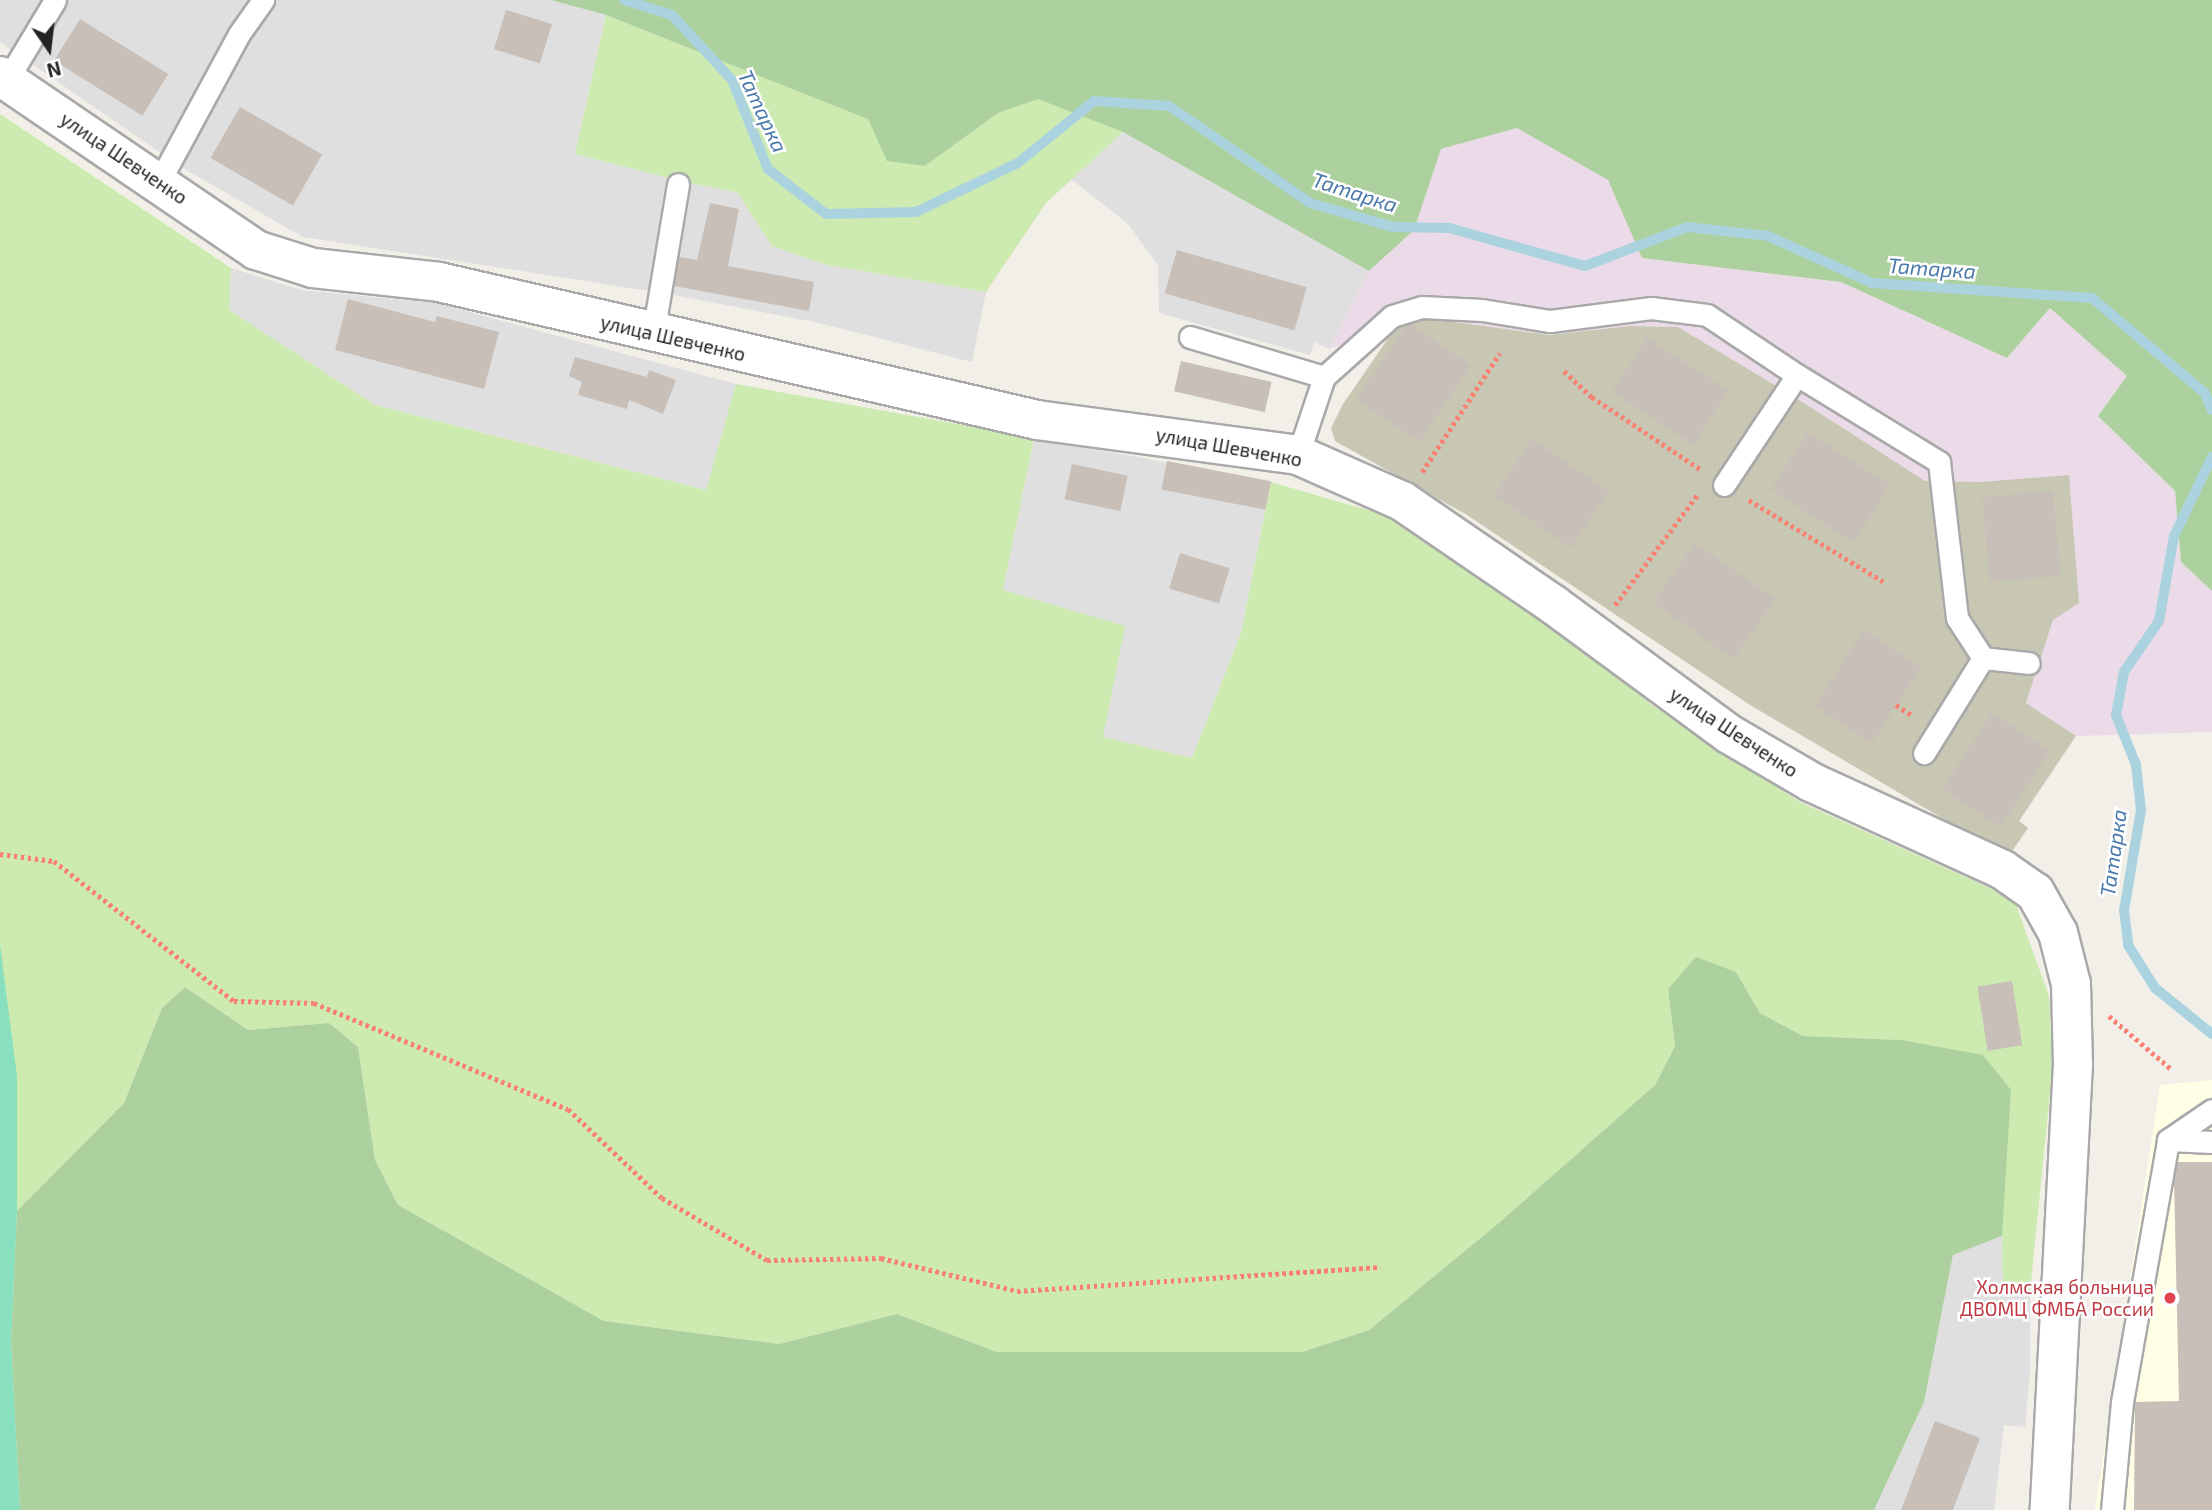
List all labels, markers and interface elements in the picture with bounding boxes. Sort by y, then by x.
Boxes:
north arrow [14,14,84,84]
text: N [45,57,64,83]
water label: Татарка [733,66,793,156]
street label: улица Шевченко [56,107,192,209]
water label: Татарка [1309,166,1401,218]
water label: Татарка [1887,252,1977,284]
street label: улица Шевченко [598,310,748,366]
street label: улица Шевченко [1154,423,1304,471]
street label: улица Шевченко [1666,682,1802,782]
water label: Татарка [2094,808,2132,898]
place label: Холмская больница ДВОМЦ ФМБА России [1960,1276,2154,1320]
marker: Холмская больница ДВОМЦ ФМБА России [2160,1288,2180,1308]

